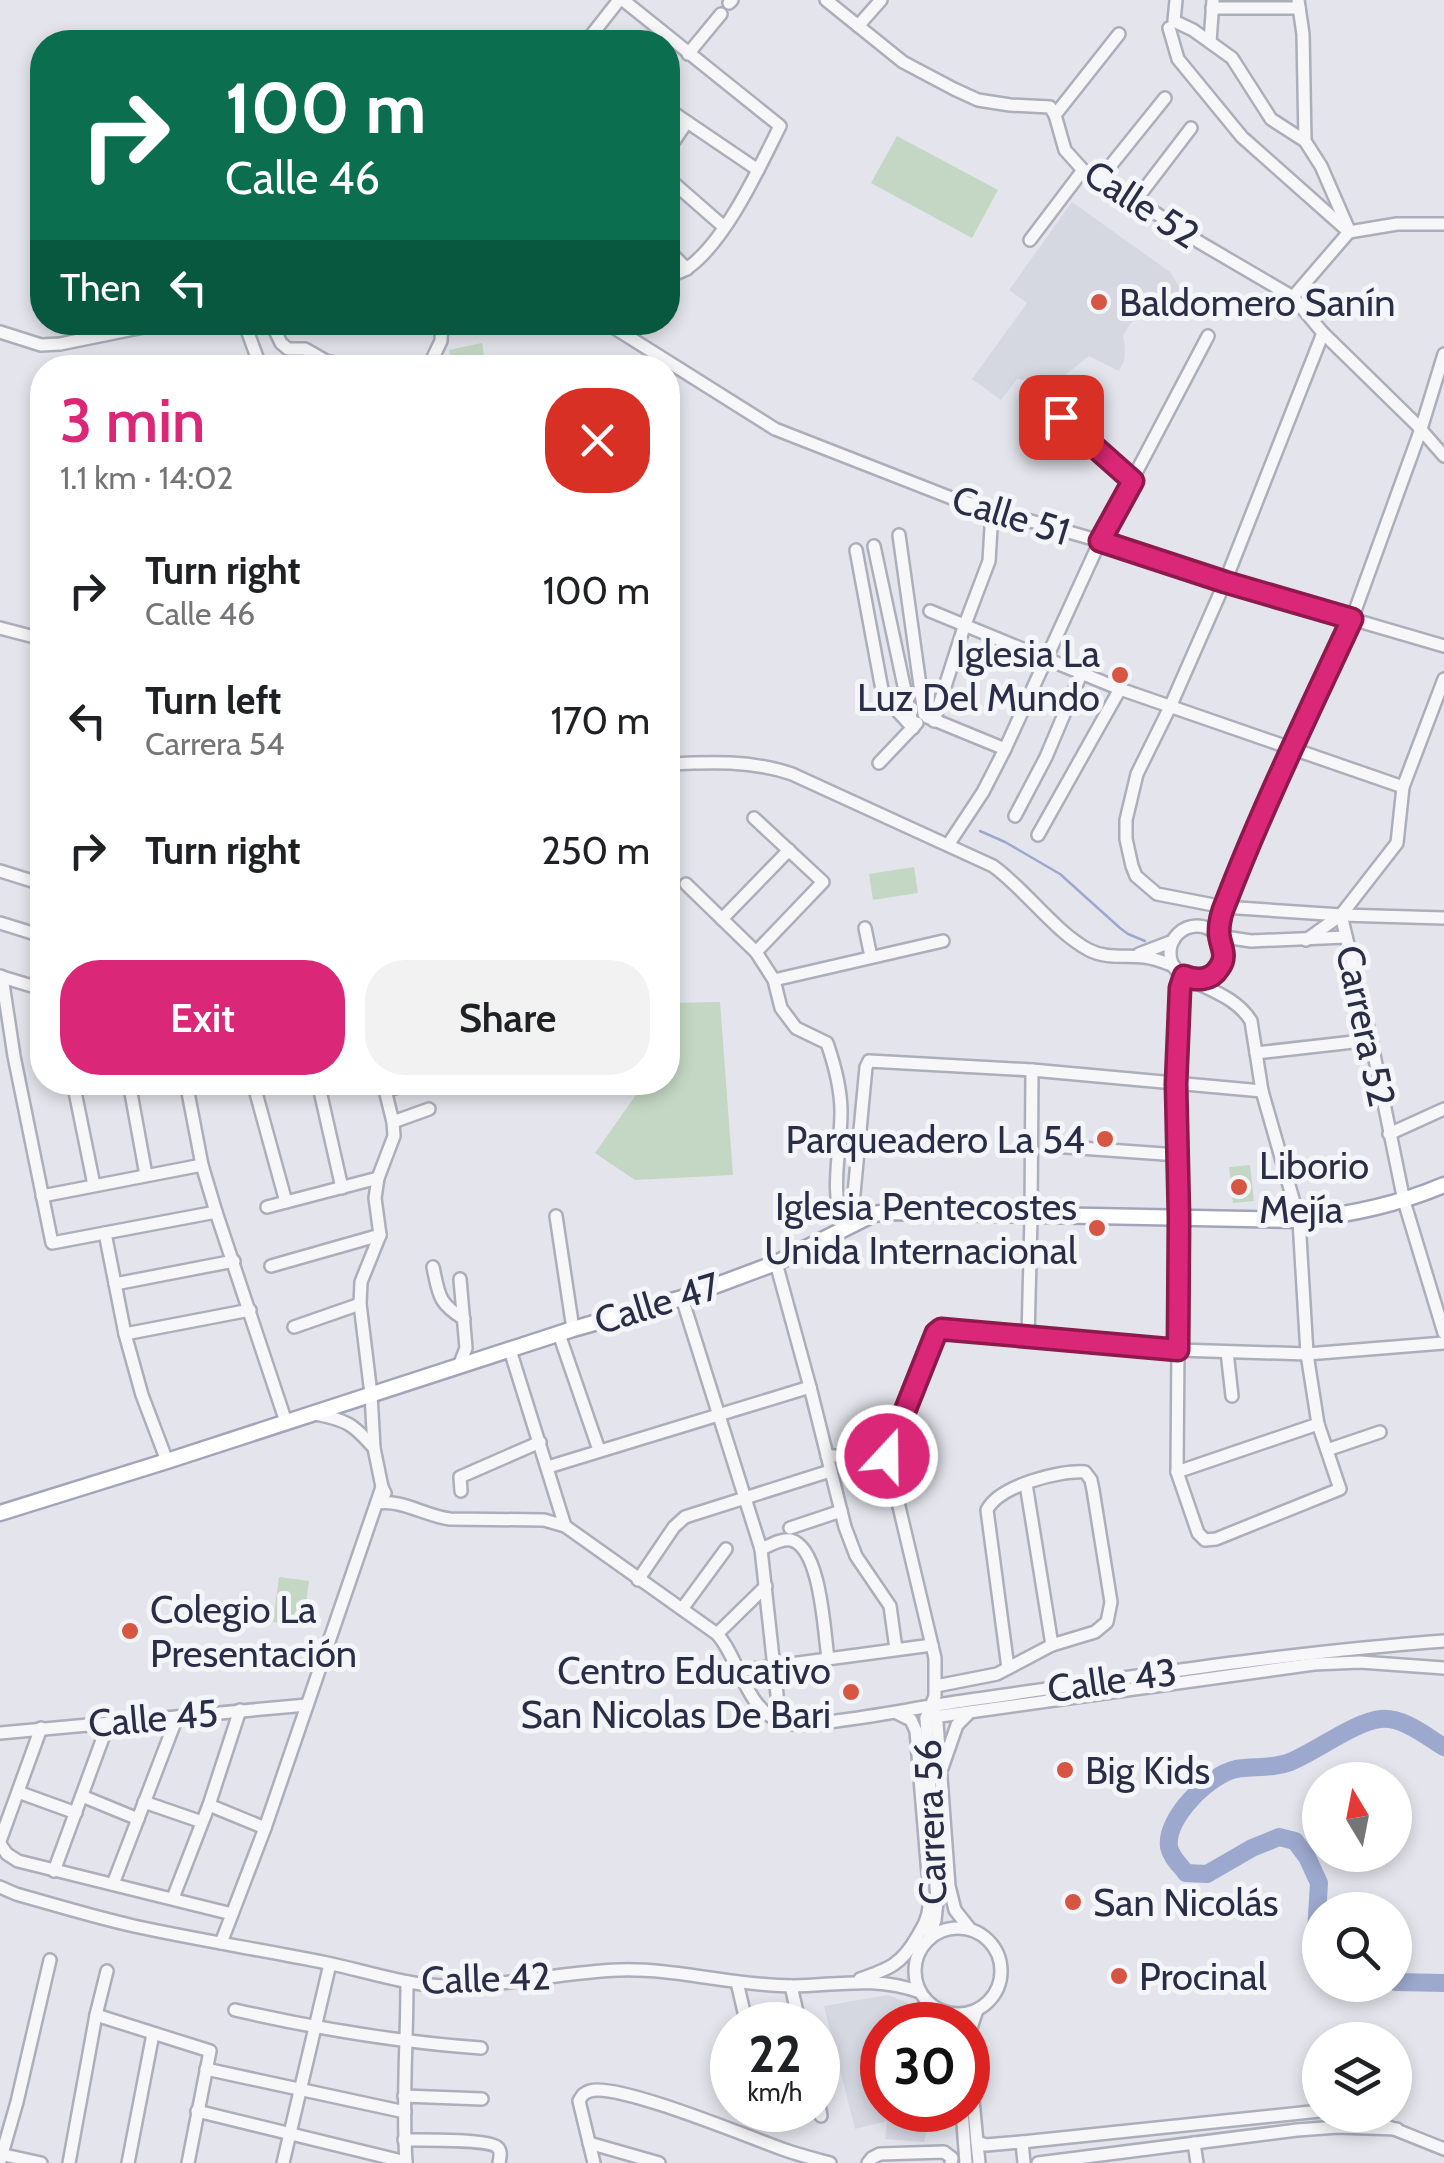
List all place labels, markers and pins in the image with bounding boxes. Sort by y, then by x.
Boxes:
place label: Baldomero Sanín [1119,279,1395,326]
marker: Baldomero Sanín [1088,291,1110,313]
pin [1019,375,1104,460]
place label: Iglesia La Luz Del Mundo [857,630,1100,721]
marker: Iglesia La Luz Del Mundo [1109,664,1131,686]
place label: Parqueadero La 54 [785,1116,1085,1163]
marker: Parqueadero La 54 [1094,1128,1116,1150]
place label: Liborio Mejía [1259,1142,1369,1233]
marker: Liborio Mejía [1228,1176,1250,1198]
place label: Iglesia Pentecostes Unida Internacional [764,1183,1077,1274]
marker: Iglesia Pentecostes Unida Internacional [1086,1217,1108,1239]
place label: Colegio La Presentación [150,1586,357,1677]
marker: Colegio La Presentación [119,1620,141,1642]
place label: Centro Educativo San Nicolas De Bari [521,1647,831,1738]
marker: Centro Educativo San Nicolas De Bari [840,1681,862,1703]
place label: Big Kids [1085,1747,1210,1794]
marker: Big Kids [1054,1759,1076,1781]
place label: San Nicolás [1093,1879,1279,1926]
marker: San Nicolás [1062,1891,1084,1913]
place label: Procinal [1139,1953,1267,2000]
marker: Procinal [1108,1965,1130,1987]

